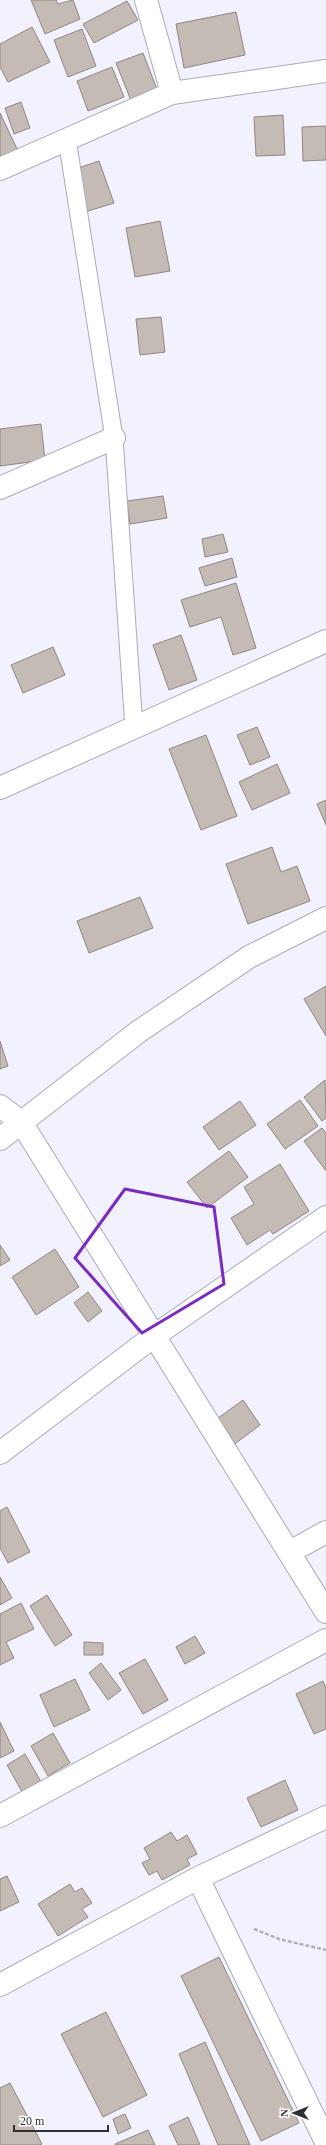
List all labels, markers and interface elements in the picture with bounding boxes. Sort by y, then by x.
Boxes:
north arrow [274,2093,314,2133]
scale bar [14,2107,108,2133]
text: N [278,2109,290,2117]
text: 20 m [20,2114,45,2128]

